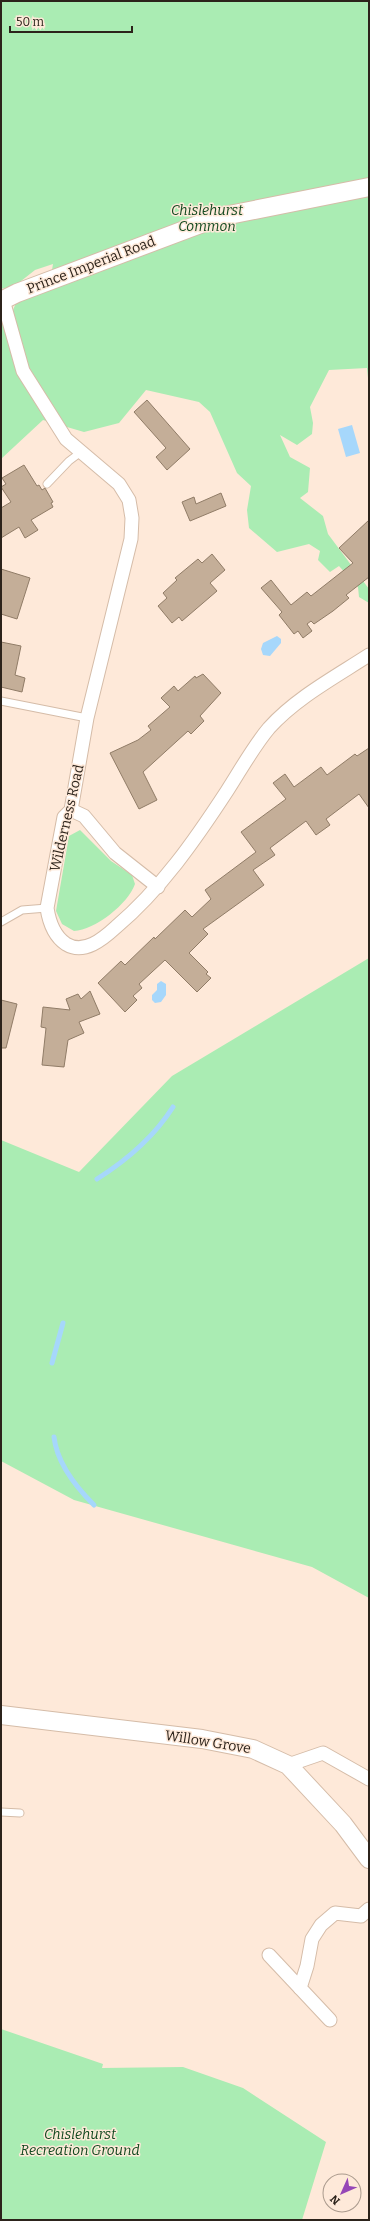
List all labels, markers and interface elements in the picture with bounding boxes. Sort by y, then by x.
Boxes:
scale bar [10,8,132,34]
text: 50 m [16,15,45,29]
park label: Chislehurst Common [171,202,244,235]
street label: Prince Imperial Road [24,233,158,297]
street label: Wilderness Road [46,763,88,873]
street label: Willow Grove [164,1727,252,1757]
park label: Chislehurst Recreation Ground [20,2126,140,2159]
north arrow [322,2173,362,2213]
text: N [327,2192,343,2207]

